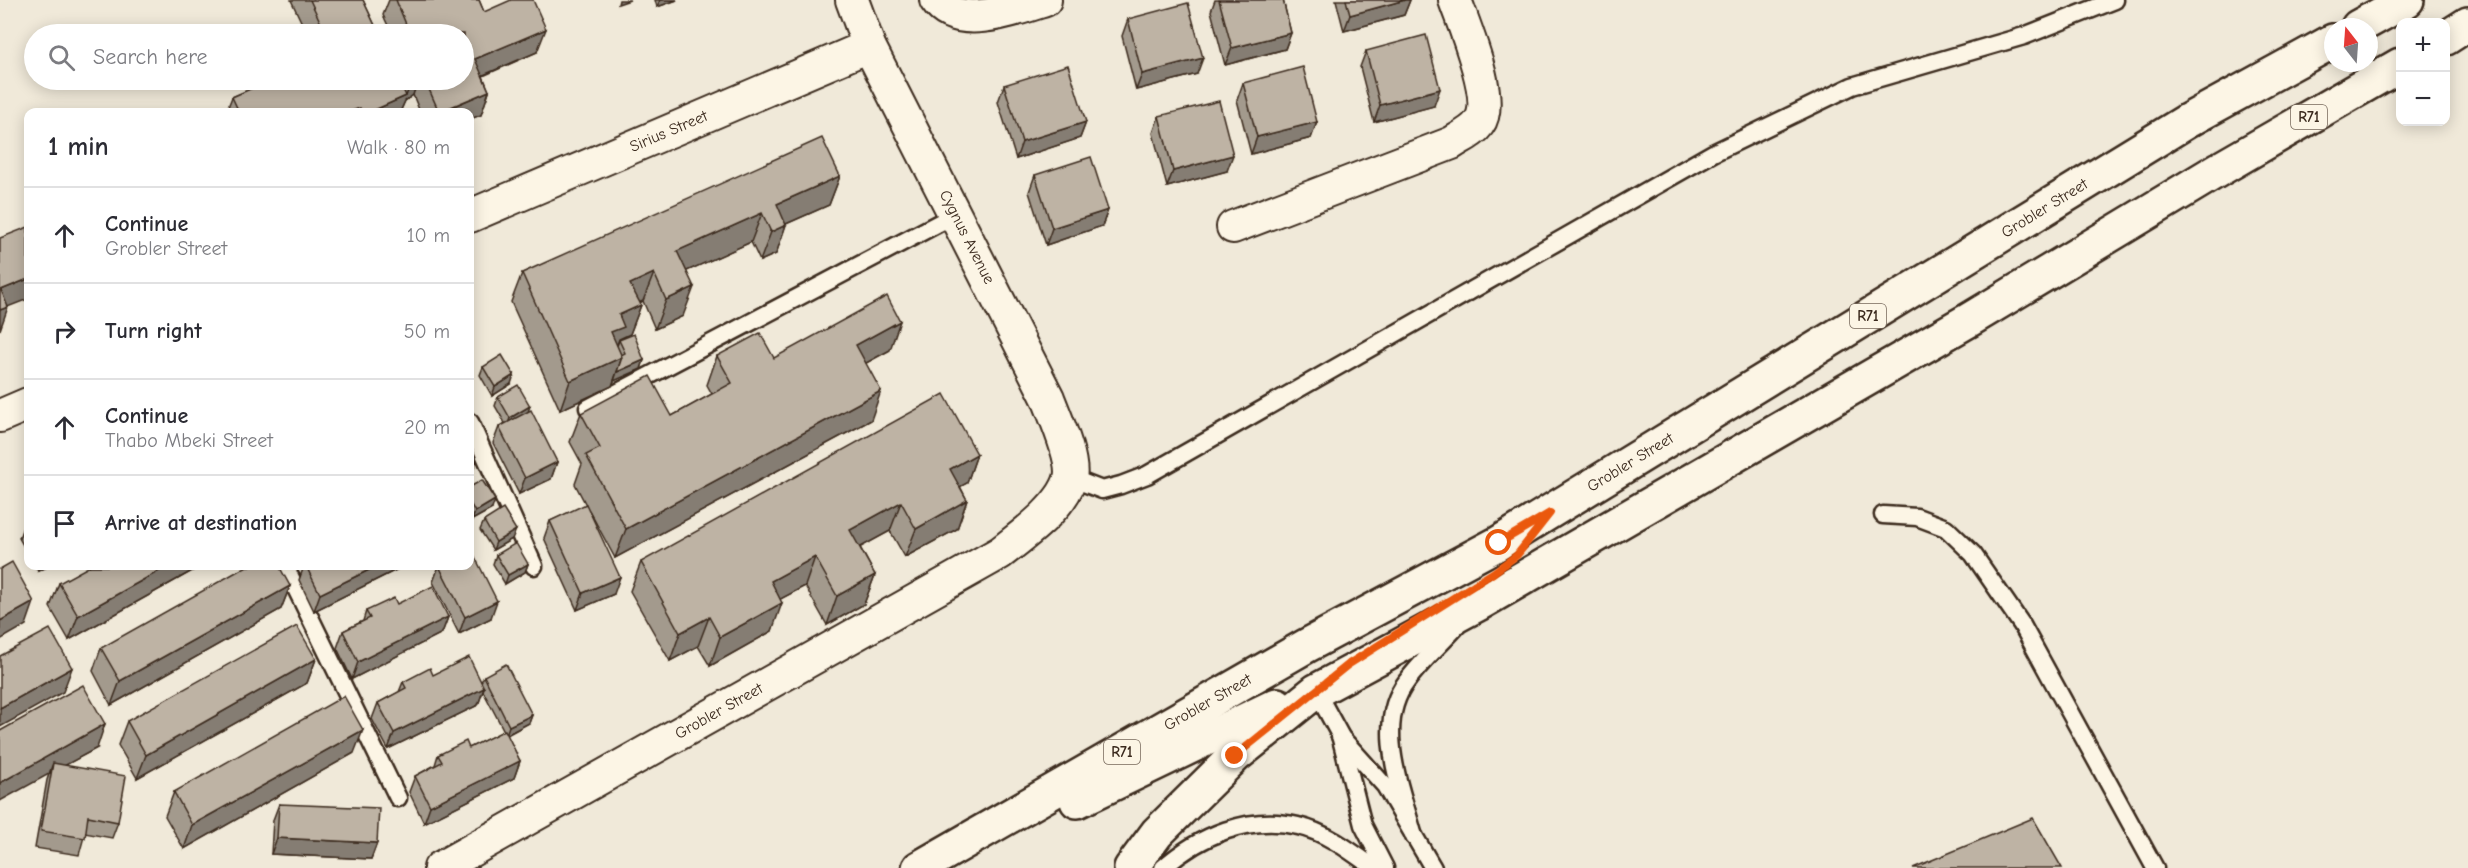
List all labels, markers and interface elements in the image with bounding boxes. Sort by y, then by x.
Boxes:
north arrow [2324,18,2378,72]
map controls [2396,18,2450,126]
button: + [2396,18,2450,72]
search box [24,24,474,90]
icon: search [45,41,78,74]
text: Search here [93,44,208,70]
button: − [2396,72,2450,126]
road number: R71 [2291,105,2327,129]
street label: Sirius Street [627,107,711,156]
text: 1 min [48,132,109,162]
text: Walk · 80 m [347,136,450,159]
street label: Grobler Street [1998,175,2091,242]
street label: Cygnus Avenue [936,187,998,287]
text: Continue [105,211,188,237]
icon: ahead [48,219,81,252]
text: 10 m [407,224,450,247]
text: Grobler Street [105,237,227,260]
road number: R71 [1850,304,1886,328]
icon: right [48,315,81,348]
text: Turn right [105,318,202,344]
text: 50 m [404,320,450,343]
text: Continue [105,403,188,429]
icon: ahead [48,411,81,444]
text: 20 m [404,416,450,439]
text: Thabo Mbeki Street [105,429,273,452]
street label: Grobler Street [1584,429,1677,496]
icon: arrive [48,507,81,540]
text: Arrive at destination [105,510,297,536]
route start [1485,529,1511,555]
street label: Grobler Street [1161,670,1255,734]
street label: Grobler Street [672,679,766,743]
road number: R71 [1104,740,1140,764]
route end [1221,742,1247,768]

